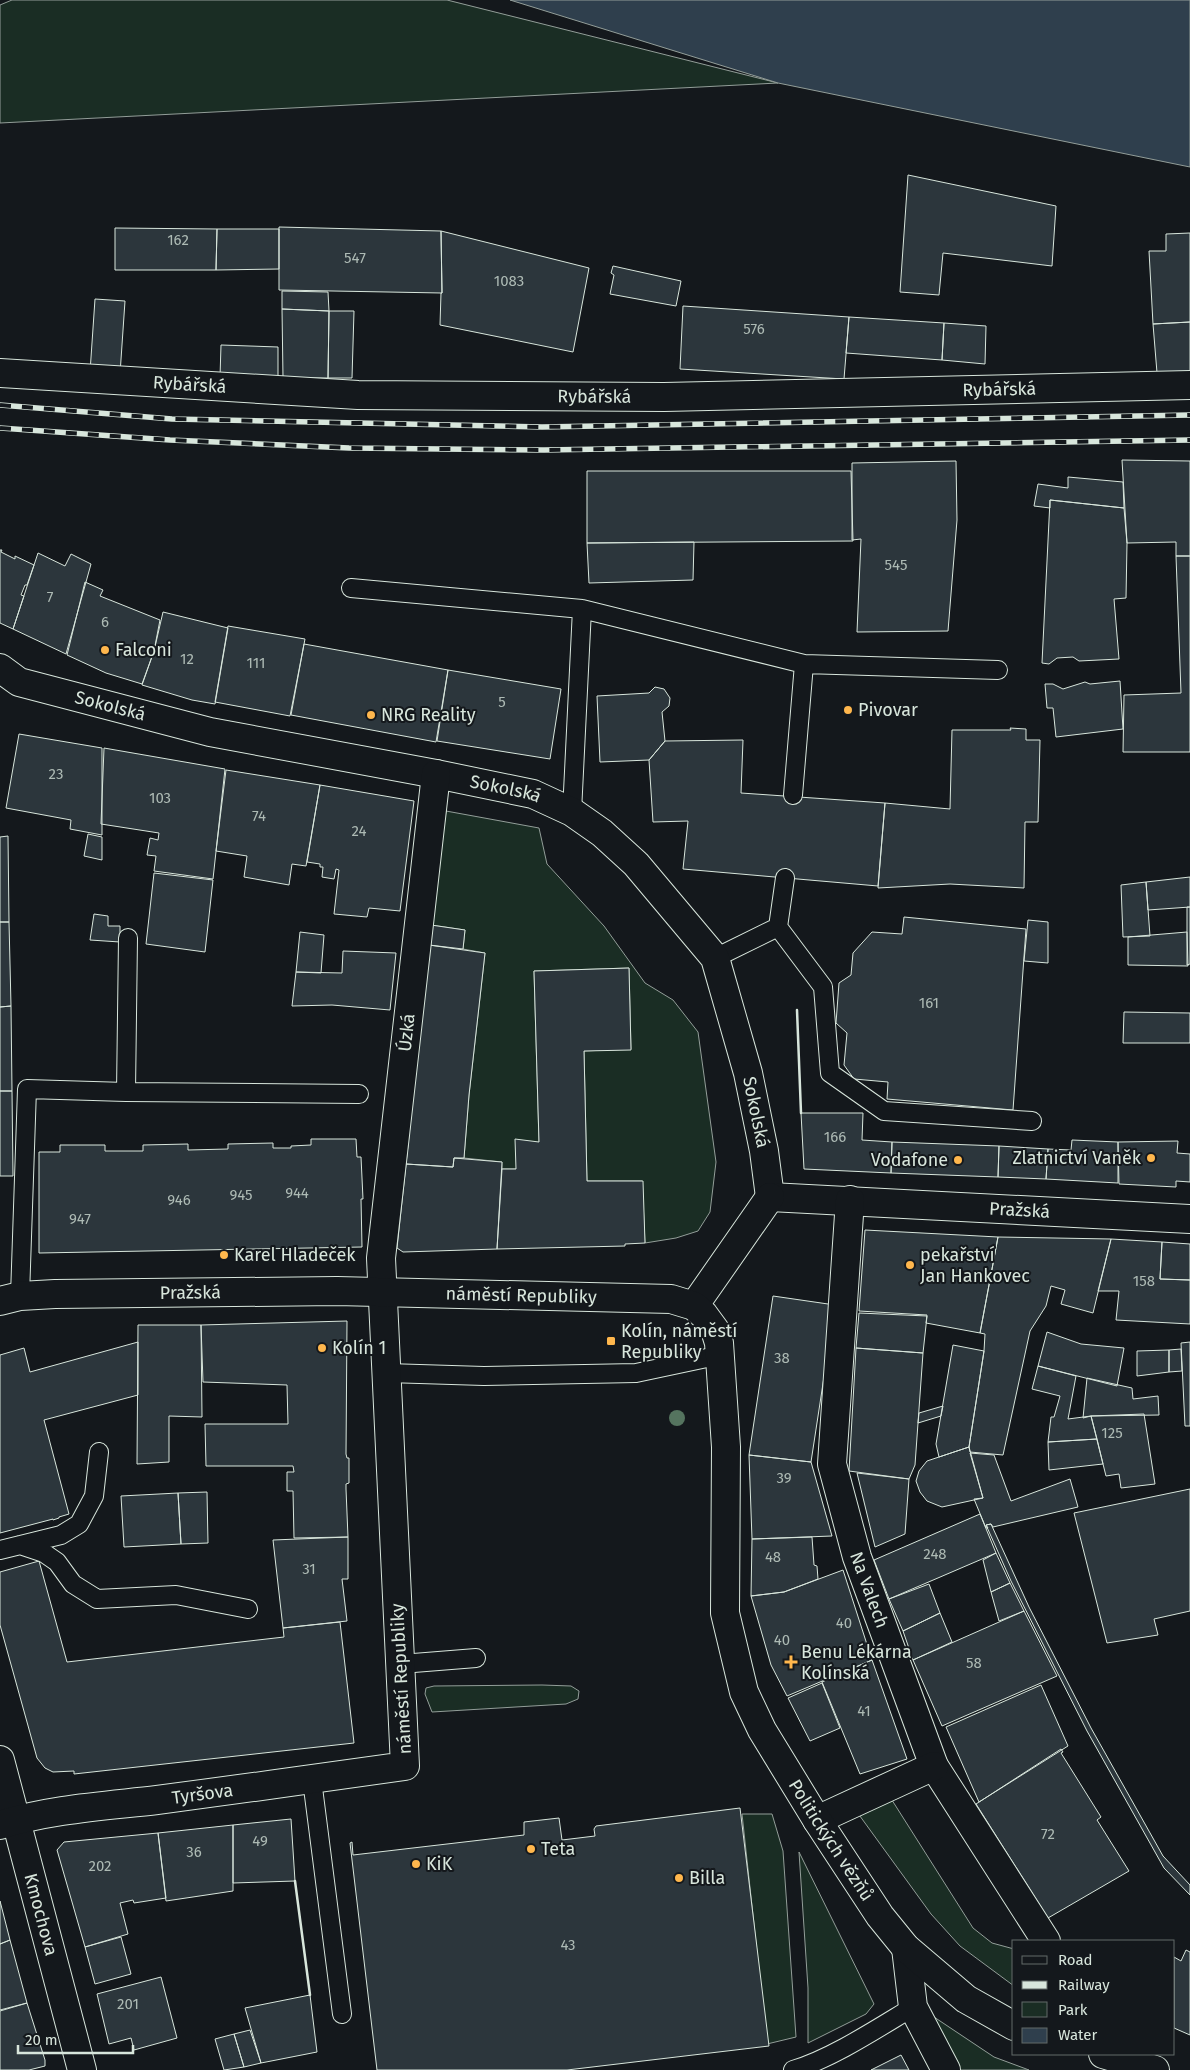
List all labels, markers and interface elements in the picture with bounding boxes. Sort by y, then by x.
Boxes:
house number: 162 [167,231,189,249]
house number: 547 [344,249,366,267]
house number: 1083 [494,272,524,290]
house number: 576 [743,320,765,338]
street label: Rybářská [152,371,227,398]
street label: Rybářská [962,378,1036,401]
street label: Rybářská [557,385,631,408]
house number: 545 [885,556,907,574]
house number: 7 [47,588,54,606]
house number: 6 [101,613,109,631]
place label: Falconi [115,639,172,661]
marker: Falconi [99,644,111,656]
house number: 12 [180,650,194,668]
house number: 111 [246,654,266,672]
street label: Sokolská [73,686,148,726]
house number: 5 [498,693,506,711]
place label: Pivovar [858,699,918,721]
place label: NRG Reality [381,704,476,726]
marker: Pivovar [842,704,854,716]
marker: NRG Reality [365,709,377,721]
house number: 23 [49,765,63,783]
street label: Sokolská [468,770,545,807]
house number: 103 [149,789,171,807]
house number: 74 [252,807,266,825]
house number: 24 [351,822,367,840]
house number: 161 [919,994,939,1012]
street label: Úzká [393,1012,420,1053]
street label: Sokolská [738,1075,774,1150]
house number: 166 [824,1128,846,1146]
place label: Zlatnictví Vaněk [1012,1147,1142,1169]
place label: Vodafone [871,1149,948,1171]
marker: Zlatnictví Vaněk [1145,1152,1157,1164]
marker: Vodafone [952,1154,964,1166]
house number: 944 [285,1184,309,1202]
house number: 945 [229,1186,253,1204]
house number: 946 [167,1191,191,1209]
street label: Pražská [989,1197,1051,1223]
house number: 947 [69,1210,91,1228]
place label: Karel Hladeček [234,1244,356,1266]
place label: pekařství Jan Hankovec [920,1244,1030,1287]
marker: Karel Hladeček [218,1249,230,1261]
marker: pekařství Jan Hankovec [904,1259,916,1271]
house number: 158 [1133,1272,1155,1290]
street label: Pražská [160,1281,221,1304]
street label: náměstí Republiky [445,1283,597,1308]
place label: Kolín, náměstí Republiky [621,1320,737,1363]
marker: Kolín, náměstí Republiky [605,1335,617,1347]
place label: Kolín 1 [332,1337,386,1359]
marker: Kolín 1 [316,1342,328,1354]
house number: 38 [774,1349,790,1367]
house number: 125 [1101,1424,1123,1442]
house number: 39 [776,1469,792,1487]
house number: 248 [923,1545,947,1563]
house number: 48 [765,1548,781,1566]
street label: Na Valech [845,1549,893,1631]
house number: 31 [302,1560,316,1578]
street label: náměstí Republiky [386,1603,416,1755]
house number: 40 [836,1614,852,1632]
house number: 40 [774,1631,790,1649]
place label: Benu Lékárna Kolínská [801,1641,912,1684]
house number: 58 [966,1654,982,1672]
marker: Benu Lékárna Kolínská [785,1656,797,1668]
house number: 41 [857,1702,871,1720]
street label: Politických vězňů [784,1775,878,1905]
street label: Tyršova [171,1779,234,1809]
house number: 72 [1041,1825,1055,1843]
house number: 49 [252,1832,268,1850]
place label: Teta [541,1838,575,1860]
house number: 36 [186,1843,202,1861]
marker: Teta [525,1843,537,1855]
place label: KiK [426,1853,453,1875]
house number: 202 [88,1857,112,1875]
marker: KiK [410,1858,422,1870]
place label: Billa [689,1867,725,1889]
street label: Kmochova [19,1871,62,1958]
marker: Billa [673,1872,685,1884]
house number: 43 [560,1936,576,1954]
legend [1012,1940,1175,2055]
text: Road [1058,1951,1093,1969]
text: Railway [1058,1976,1110,1994]
house number: 201 [117,1995,139,2013]
text: Park [1058,2001,1088,2019]
scale bar [18,2022,132,2054]
text: Water [1058,2026,1097,2044]
text: 20 m [25,2031,58,2049]

